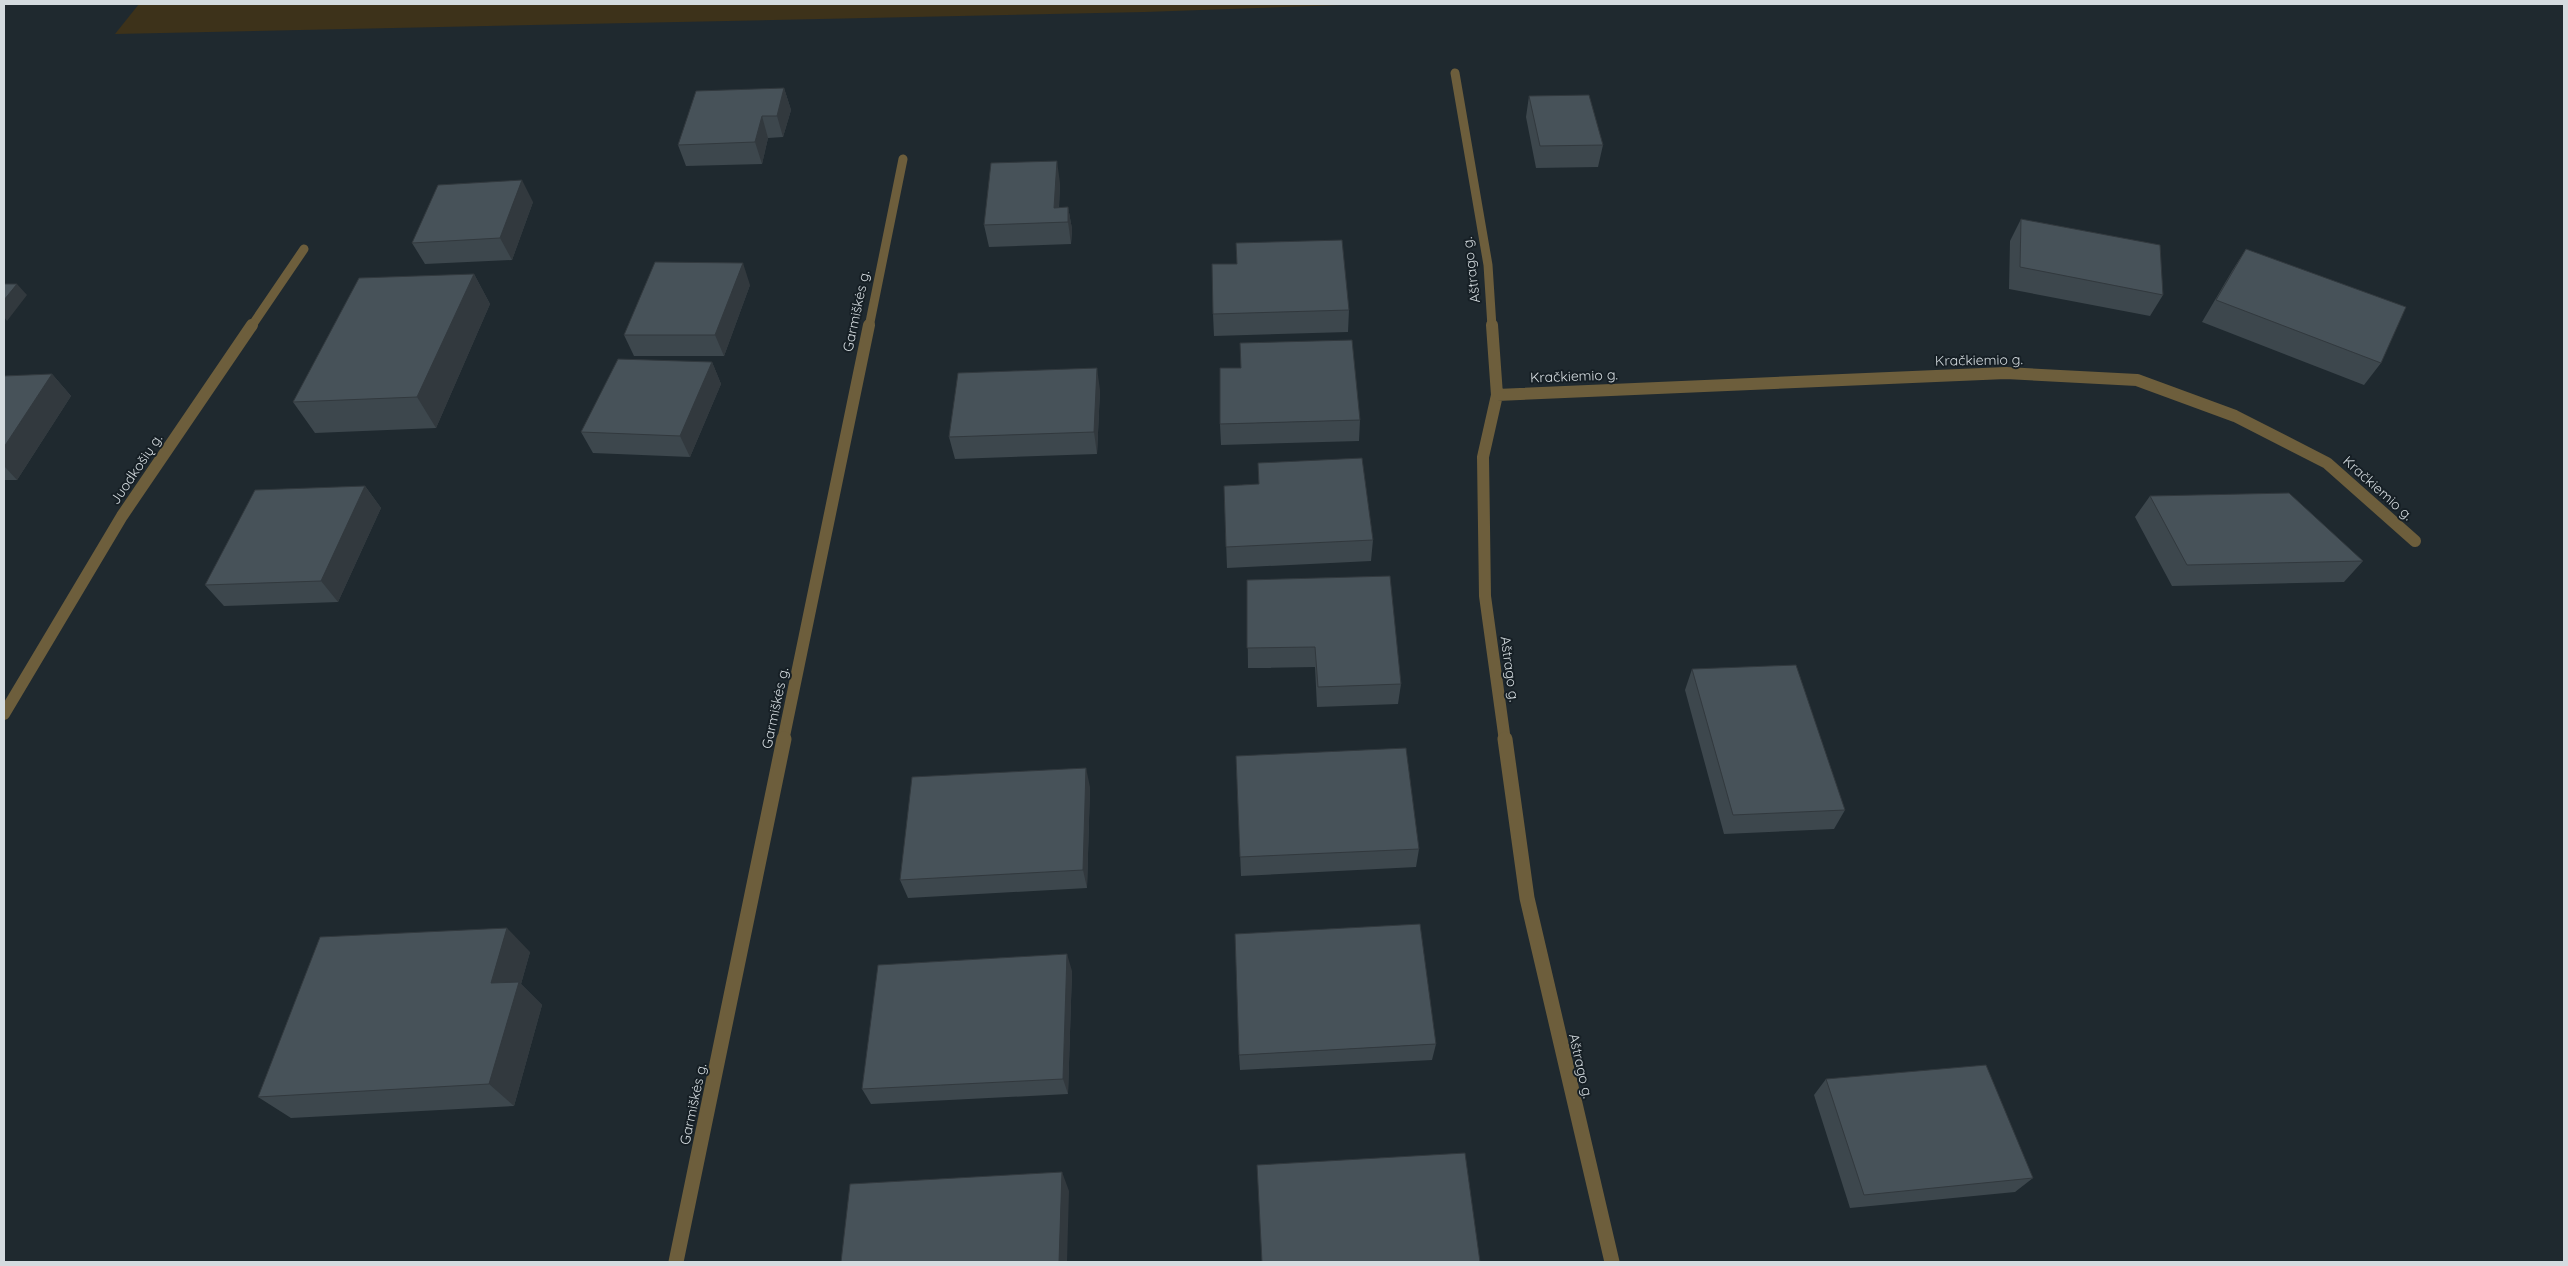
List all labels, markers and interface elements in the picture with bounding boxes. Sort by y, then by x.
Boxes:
street label: Aštrago g. [1458,236,1484,304]
street label: Garmiškės g. [839,269,873,353]
street label: Kračkiemio g. [1935,350,2023,370]
street label: Kračkiemio g. [1530,365,1618,387]
street label: Juodkošių g. [106,430,166,508]
street label: Kračkiemio g. [2339,452,2417,524]
street label: Aštrago g. [1496,635,1524,703]
street label: Garmiškės g. [758,666,792,750]
street label: Aštrago g. [1565,1032,1597,1100]
street label: Garmiškės g. [676,1062,710,1146]

